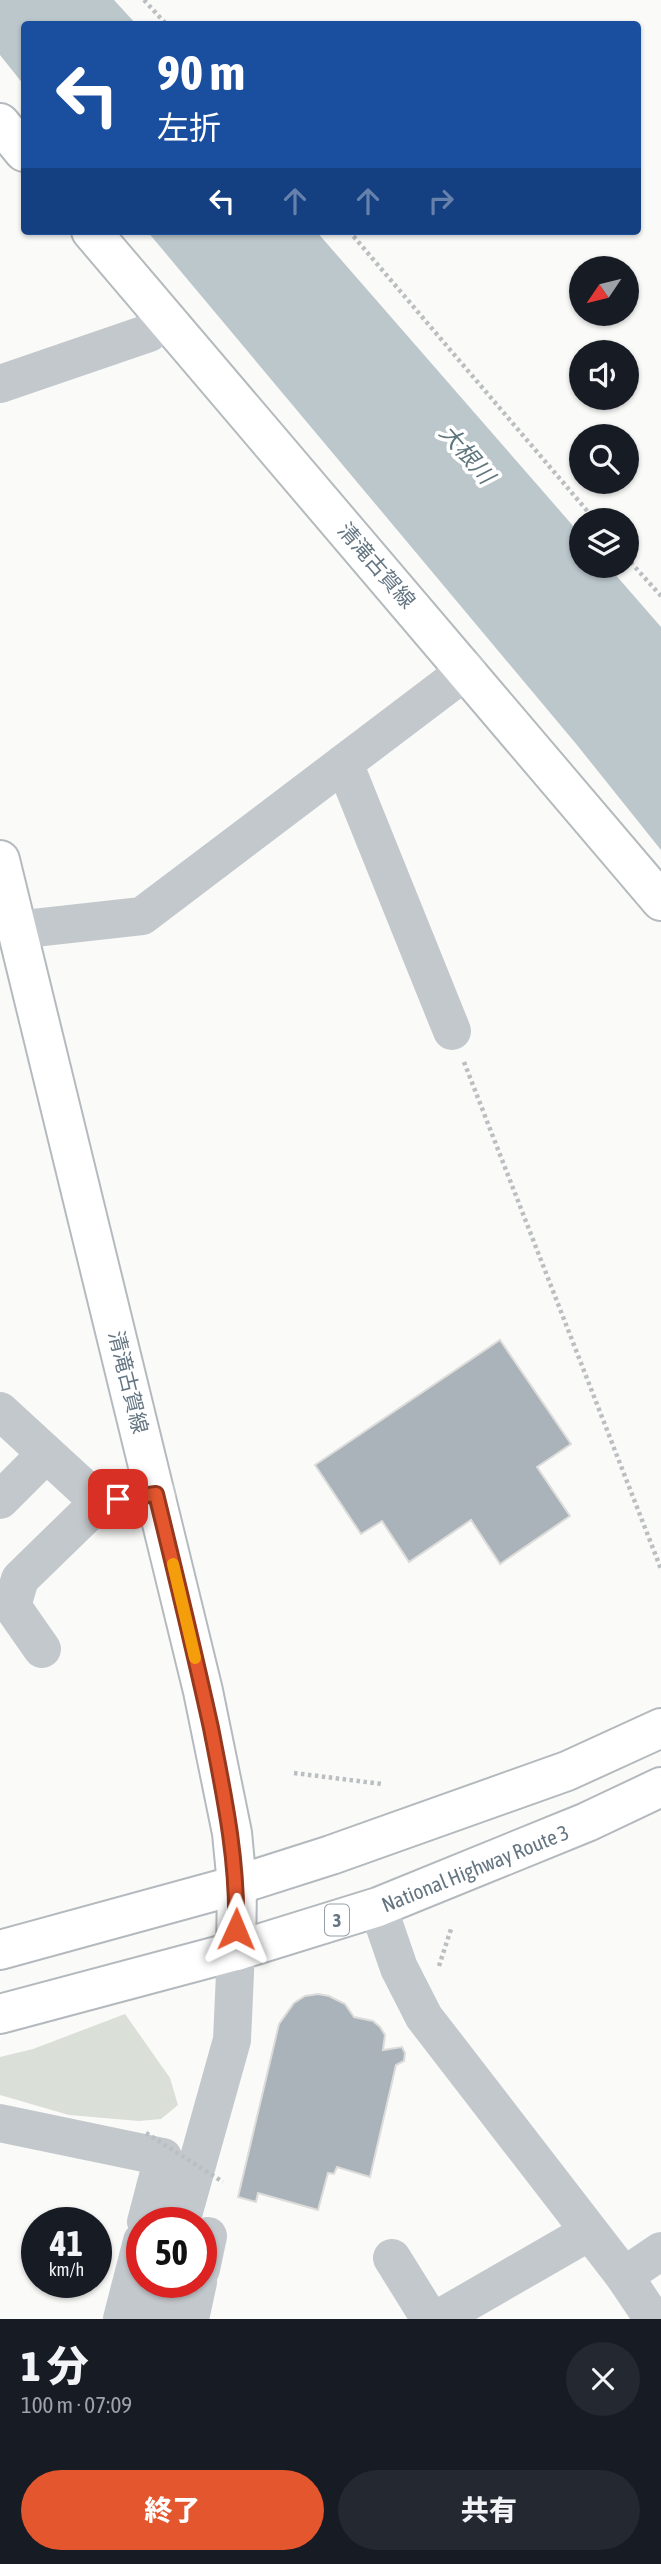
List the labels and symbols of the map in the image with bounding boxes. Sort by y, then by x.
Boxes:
north arrow [569,256,639,326]
water label: 大根川 [435,419,501,491]
street label: 清滝古賀線 [334,518,420,612]
street label: 清滝古賀線 [105,1328,153,1436]
pin [88,1469,148,1529]
street label: National Highway Route 3 [378,1819,572,1917]
position arrow [199,1892,273,1966]
road number: 3 [325,1904,349,1936]
speed limit sign: 50 [126,2207,217,2298]

